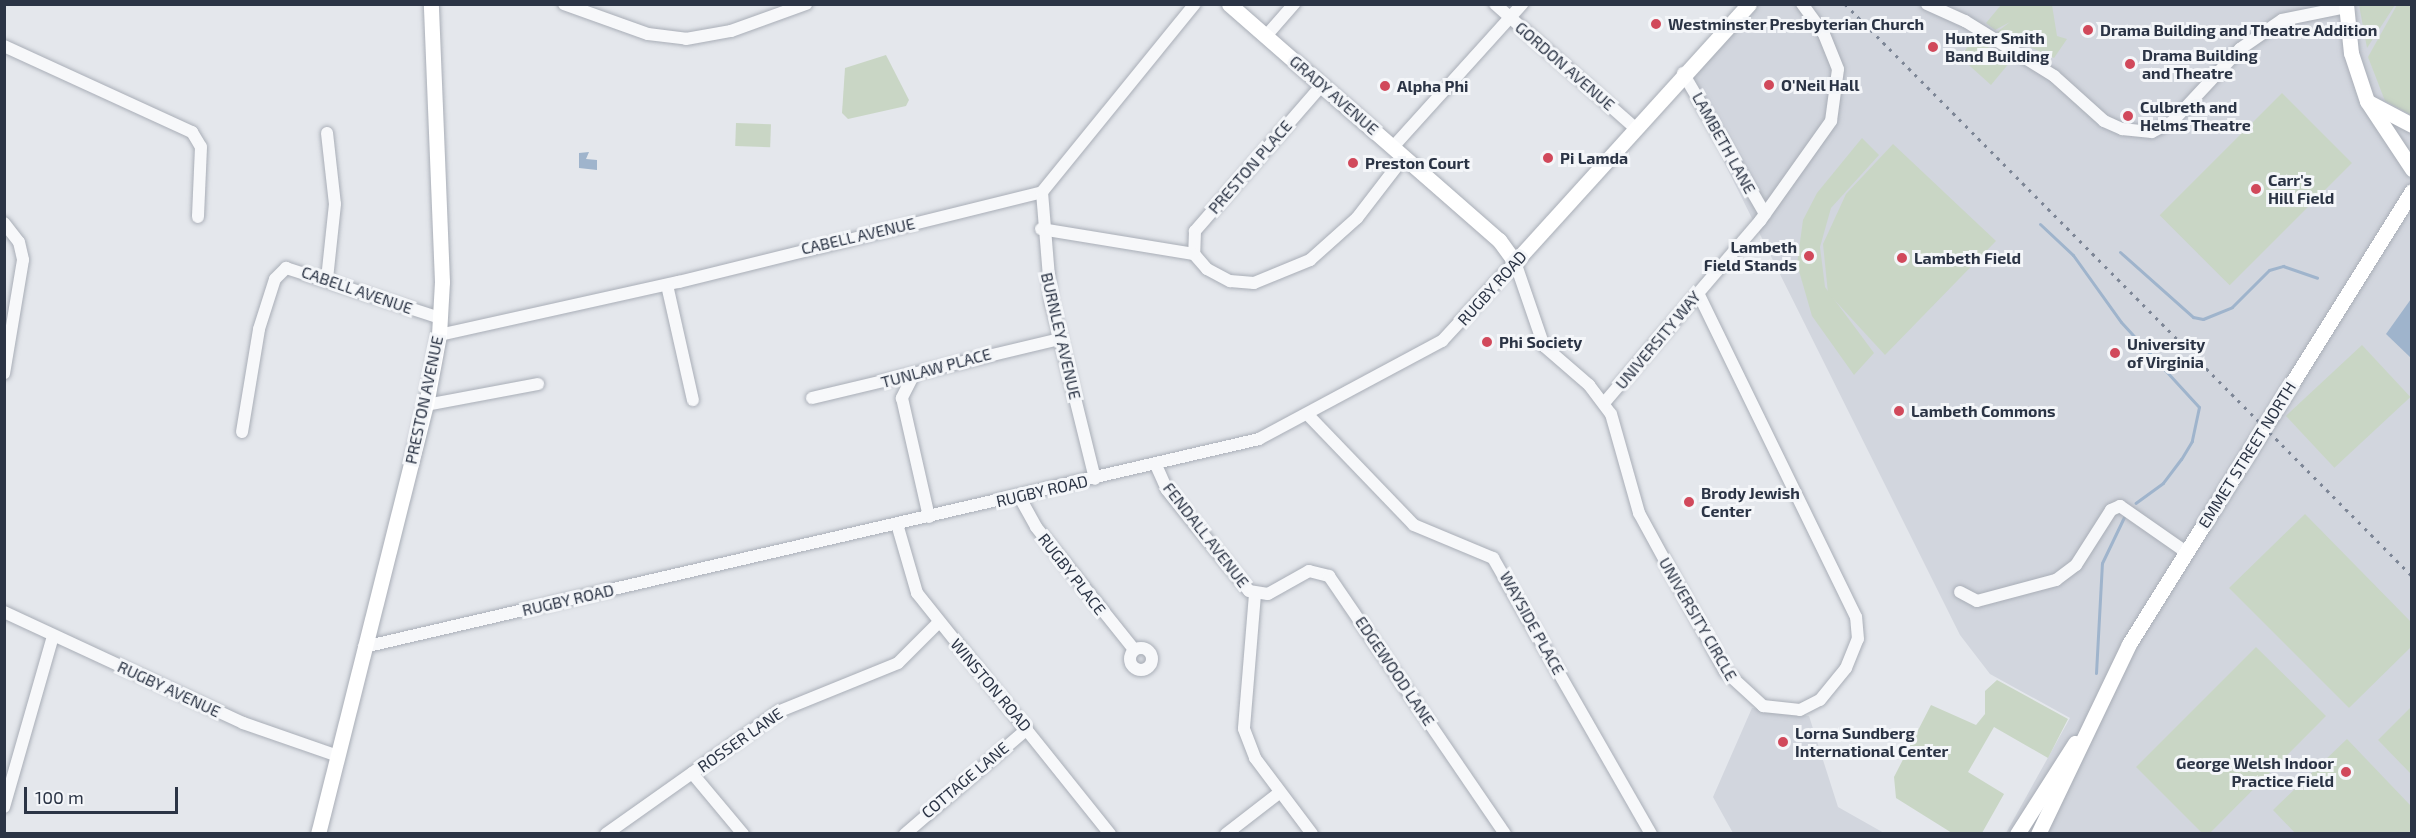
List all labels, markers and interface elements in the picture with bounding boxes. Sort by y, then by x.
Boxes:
place label: Westminster Presbyterian Church [1668,14,1924,34]
street label: GORDON AVENUE [1511,17,1619,115]
marker: Westminster Presbyterian Church [1649,17,1663,31]
place label: Drama Building and Theatre Addition [2100,20,2378,40]
marker: Drama Building and Theatre Addition [2081,23,2095,37]
place label: Hunter Smith Band Building [1945,28,2049,66]
marker: Hunter Smith Band Building [1926,40,1940,54]
place label: Drama Building and Theatre [2142,45,2258,83]
street label: GRADY AVENUE [1285,51,1383,139]
marker: Drama Building and Theatre [2123,57,2137,71]
place label: O'Neil Hall [1781,75,1860,95]
place label: Alpha Phi [1397,76,1468,96]
marker: O'Neil Hall [1762,78,1776,92]
marker: Alpha Phi [1378,79,1392,93]
street label: LAMBETH LANE [1688,89,1760,197]
place label: Culbreth and Helms Theatre [2140,97,2251,135]
marker: Culbreth and Helms Theatre [2121,109,2135,123]
street label: PRESTON PLACE [1204,116,1296,218]
place label: Pi Lamda [1560,148,1628,168]
marker: Pi Lamda [1541,151,1555,165]
place label: Preston Court [1365,153,1470,173]
marker: Preston Court [1346,156,1360,170]
place label: Carr's Hill Field [2268,170,2335,208]
marker: Carr's Hill Field [2249,182,2263,196]
street label: CABELL AVENUE [799,213,917,259]
place label: Lambeth Field Stands [1704,237,1797,275]
street label: RUGBY ROAD [1453,247,1531,329]
place label: Lambeth Field [1914,248,2021,268]
marker: Lambeth Field Stands [1802,249,1816,263]
marker: Lambeth Field [1895,251,1909,265]
street label: CABELL AVENUE [299,262,415,318]
street label: BURNLEY AVENUE [1037,270,1085,402]
street label: UNIVERSITY WAY [1611,287,1705,393]
place label: Phi Society [1499,332,1582,352]
street label: PRESTON AVENUE [401,334,447,466]
place label: University of Virginia [2127,334,2205,372]
marker: Phi Society [1480,335,1494,349]
street label: TUNLAW PLACE [879,344,993,392]
marker: University of Virginia [2108,346,2122,360]
street label: EMMET STREET NORTH [2194,378,2300,532]
place label: Lambeth Commons [1911,401,2056,421]
marker: Lambeth Commons [1892,404,1906,418]
street label: RUGBY ROAD [994,471,1090,511]
street label: FENDALL AVENUE [1159,478,1253,592]
place label: Brody Jewish Center [1701,483,1801,521]
marker: Brody Jewish Center [1682,495,1696,509]
street label: RUGBY PLACE [1034,529,1110,619]
street label: UNIVERSITY CIRCLE [1655,554,1741,684]
street label: WAYSIDE PLACE [1496,568,1568,678]
street label: RUGBY ROAD [520,580,616,620]
street label: EDGEWOOD LANE [1351,613,1439,729]
street label: WINSTON ROAD [947,635,1035,735]
street label: RUGBY AVENUE [114,657,224,721]
street label: ROSSER LANE [694,704,786,776]
place label: Lorna Sundberg International Center [1795,723,1949,761]
marker: Lorna Sundberg International Center [1776,735,1790,749]
street label: COTTAGE LANE [917,738,1013,822]
place label: George Welsh Indoor Practice Field [2176,753,2334,791]
marker: George Welsh Indoor Practice Field [2339,765,2353,779]
scale bar [27,775,182,813]
text: 100 m [35,786,84,808]

